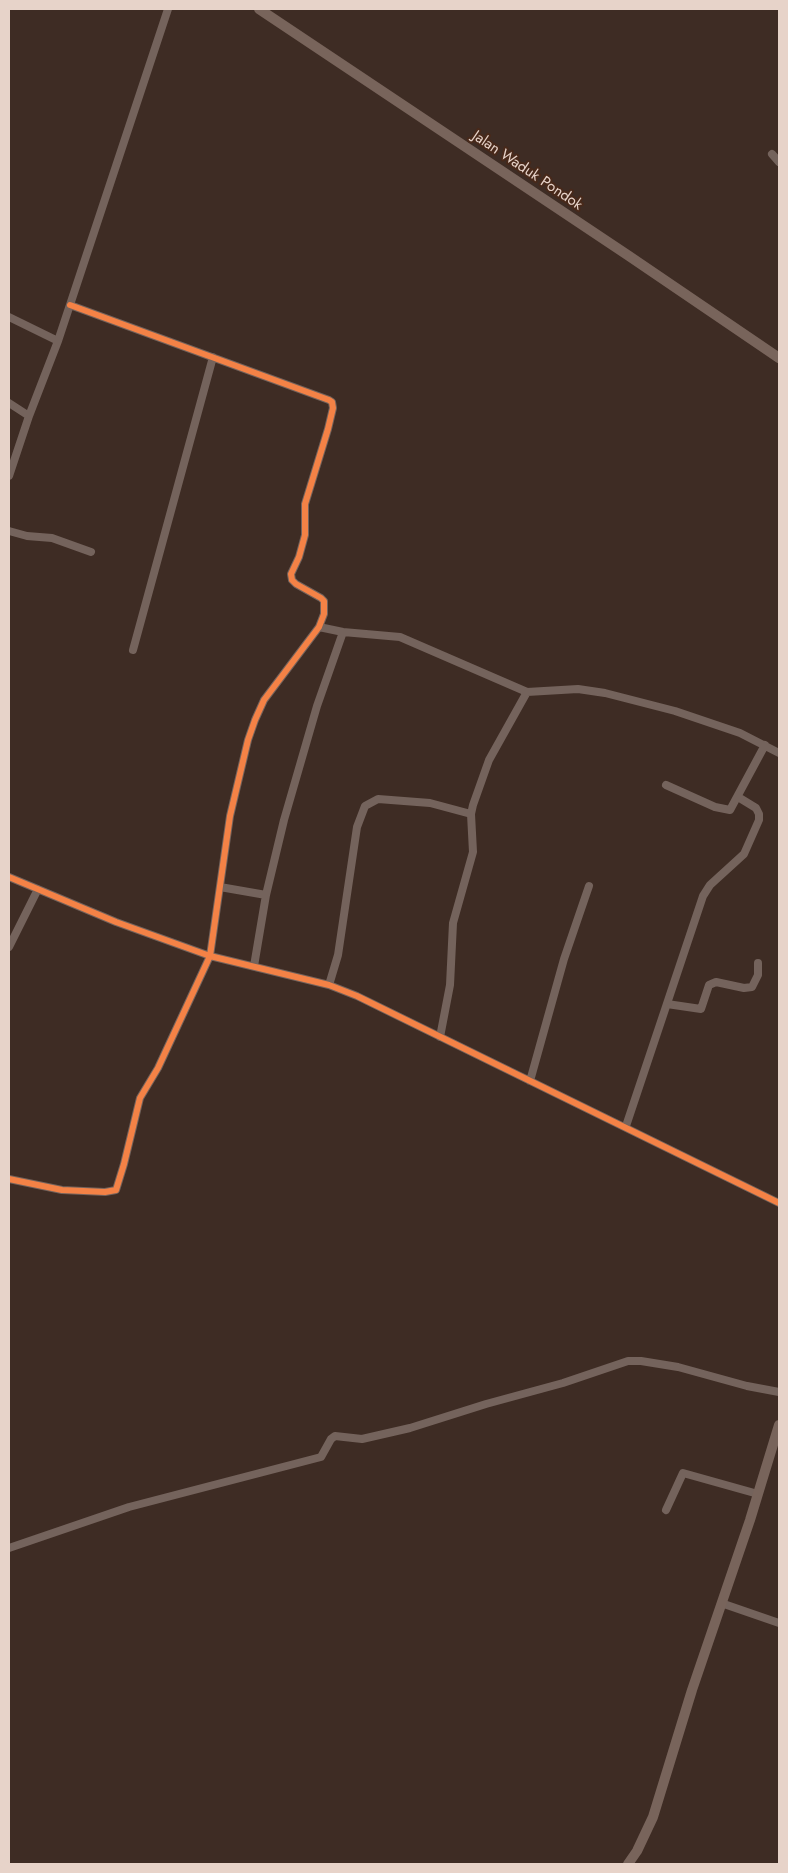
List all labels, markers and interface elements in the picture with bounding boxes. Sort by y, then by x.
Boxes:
street label: Jalan Waduk Pondok [468,127,586,215]

